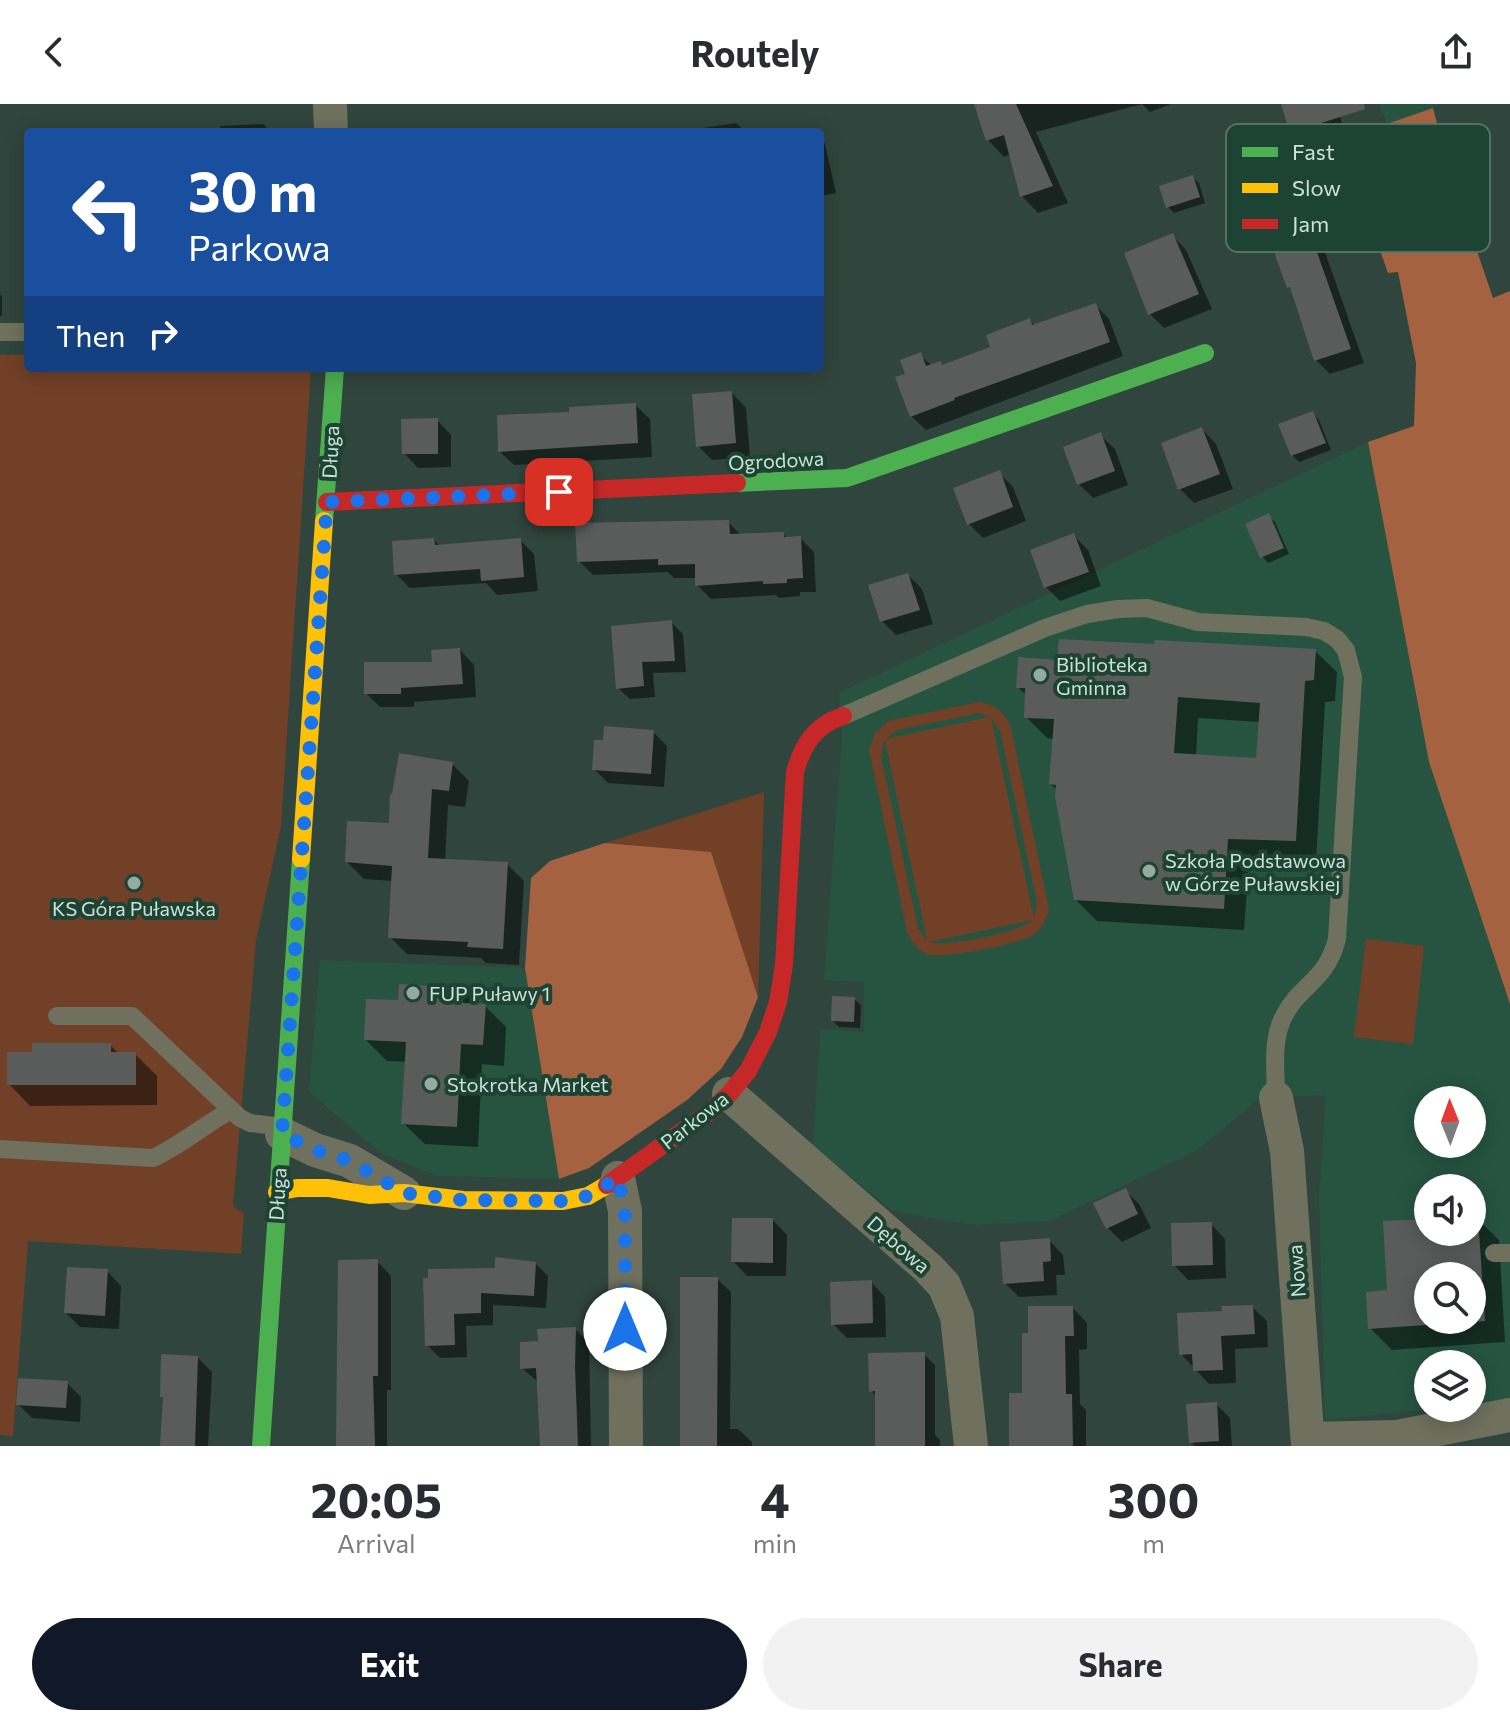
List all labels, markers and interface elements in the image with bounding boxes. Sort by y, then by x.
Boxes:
icon: back [32,30,76,74]
text: Routely [690,30,820,74]
icon: share [1434,30,1478,74]
legend [1226,124,1490,252]
text: Fast [1292,138,1335,165]
text: 30 m [188,155,317,224]
icon: left [56,160,160,264]
text: Slow [1292,174,1341,201]
text: Jam [1292,210,1329,237]
text: Parkowa [188,224,331,268]
icon: right [141,312,185,356]
text: Then [56,316,125,353]
street label: Długa [317,425,343,479]
street label: Ogrodowa [727,445,825,475]
pin [525,458,593,526]
icon: arrive [537,470,581,514]
place label: Biblioteka Gminna [1056,652,1148,699]
marker: Biblioteka Gminna [1031,666,1049,684]
place label: Szkoła Podstawowa w Górze Puławskiej [1165,848,1346,895]
marker: Szkoła Podstawowa w Górze Puławskiej [1140,862,1158,880]
marker: KS Góra Puławska [125,874,143,892]
place label: KS Góra Puławska [52,896,216,920]
place label: FUP Puławy 1 [429,981,550,1005]
marker: FUP Puławy 1 [404,984,422,1002]
place label: Stokrotka Market [447,1072,609,1096]
marker: Stokrotka Market [422,1075,440,1093]
street label: Parkowa [655,1086,733,1154]
north arrow [1414,1086,1486,1158]
map controls [1414,1086,1486,1422]
street label: Długa [263,1167,291,1221]
button: sound [1414,1174,1486,1246]
street label: Dębowa [863,1210,935,1278]
street label: Nowa [1282,1244,1310,1298]
button: search [1414,1262,1486,1334]
position arrow [583,1287,667,1371]
button: layers [1414,1350,1486,1422]
text: 20:05 [311,1469,442,1528]
text: 4 [760,1469,790,1528]
text: 300 [1108,1469,1199,1528]
text: Arrival [337,1527,416,1558]
text: min [753,1527,797,1558]
text: m [1142,1527,1165,1558]
button: Exit [32,1618,747,1710]
button: Share [763,1618,1478,1710]

